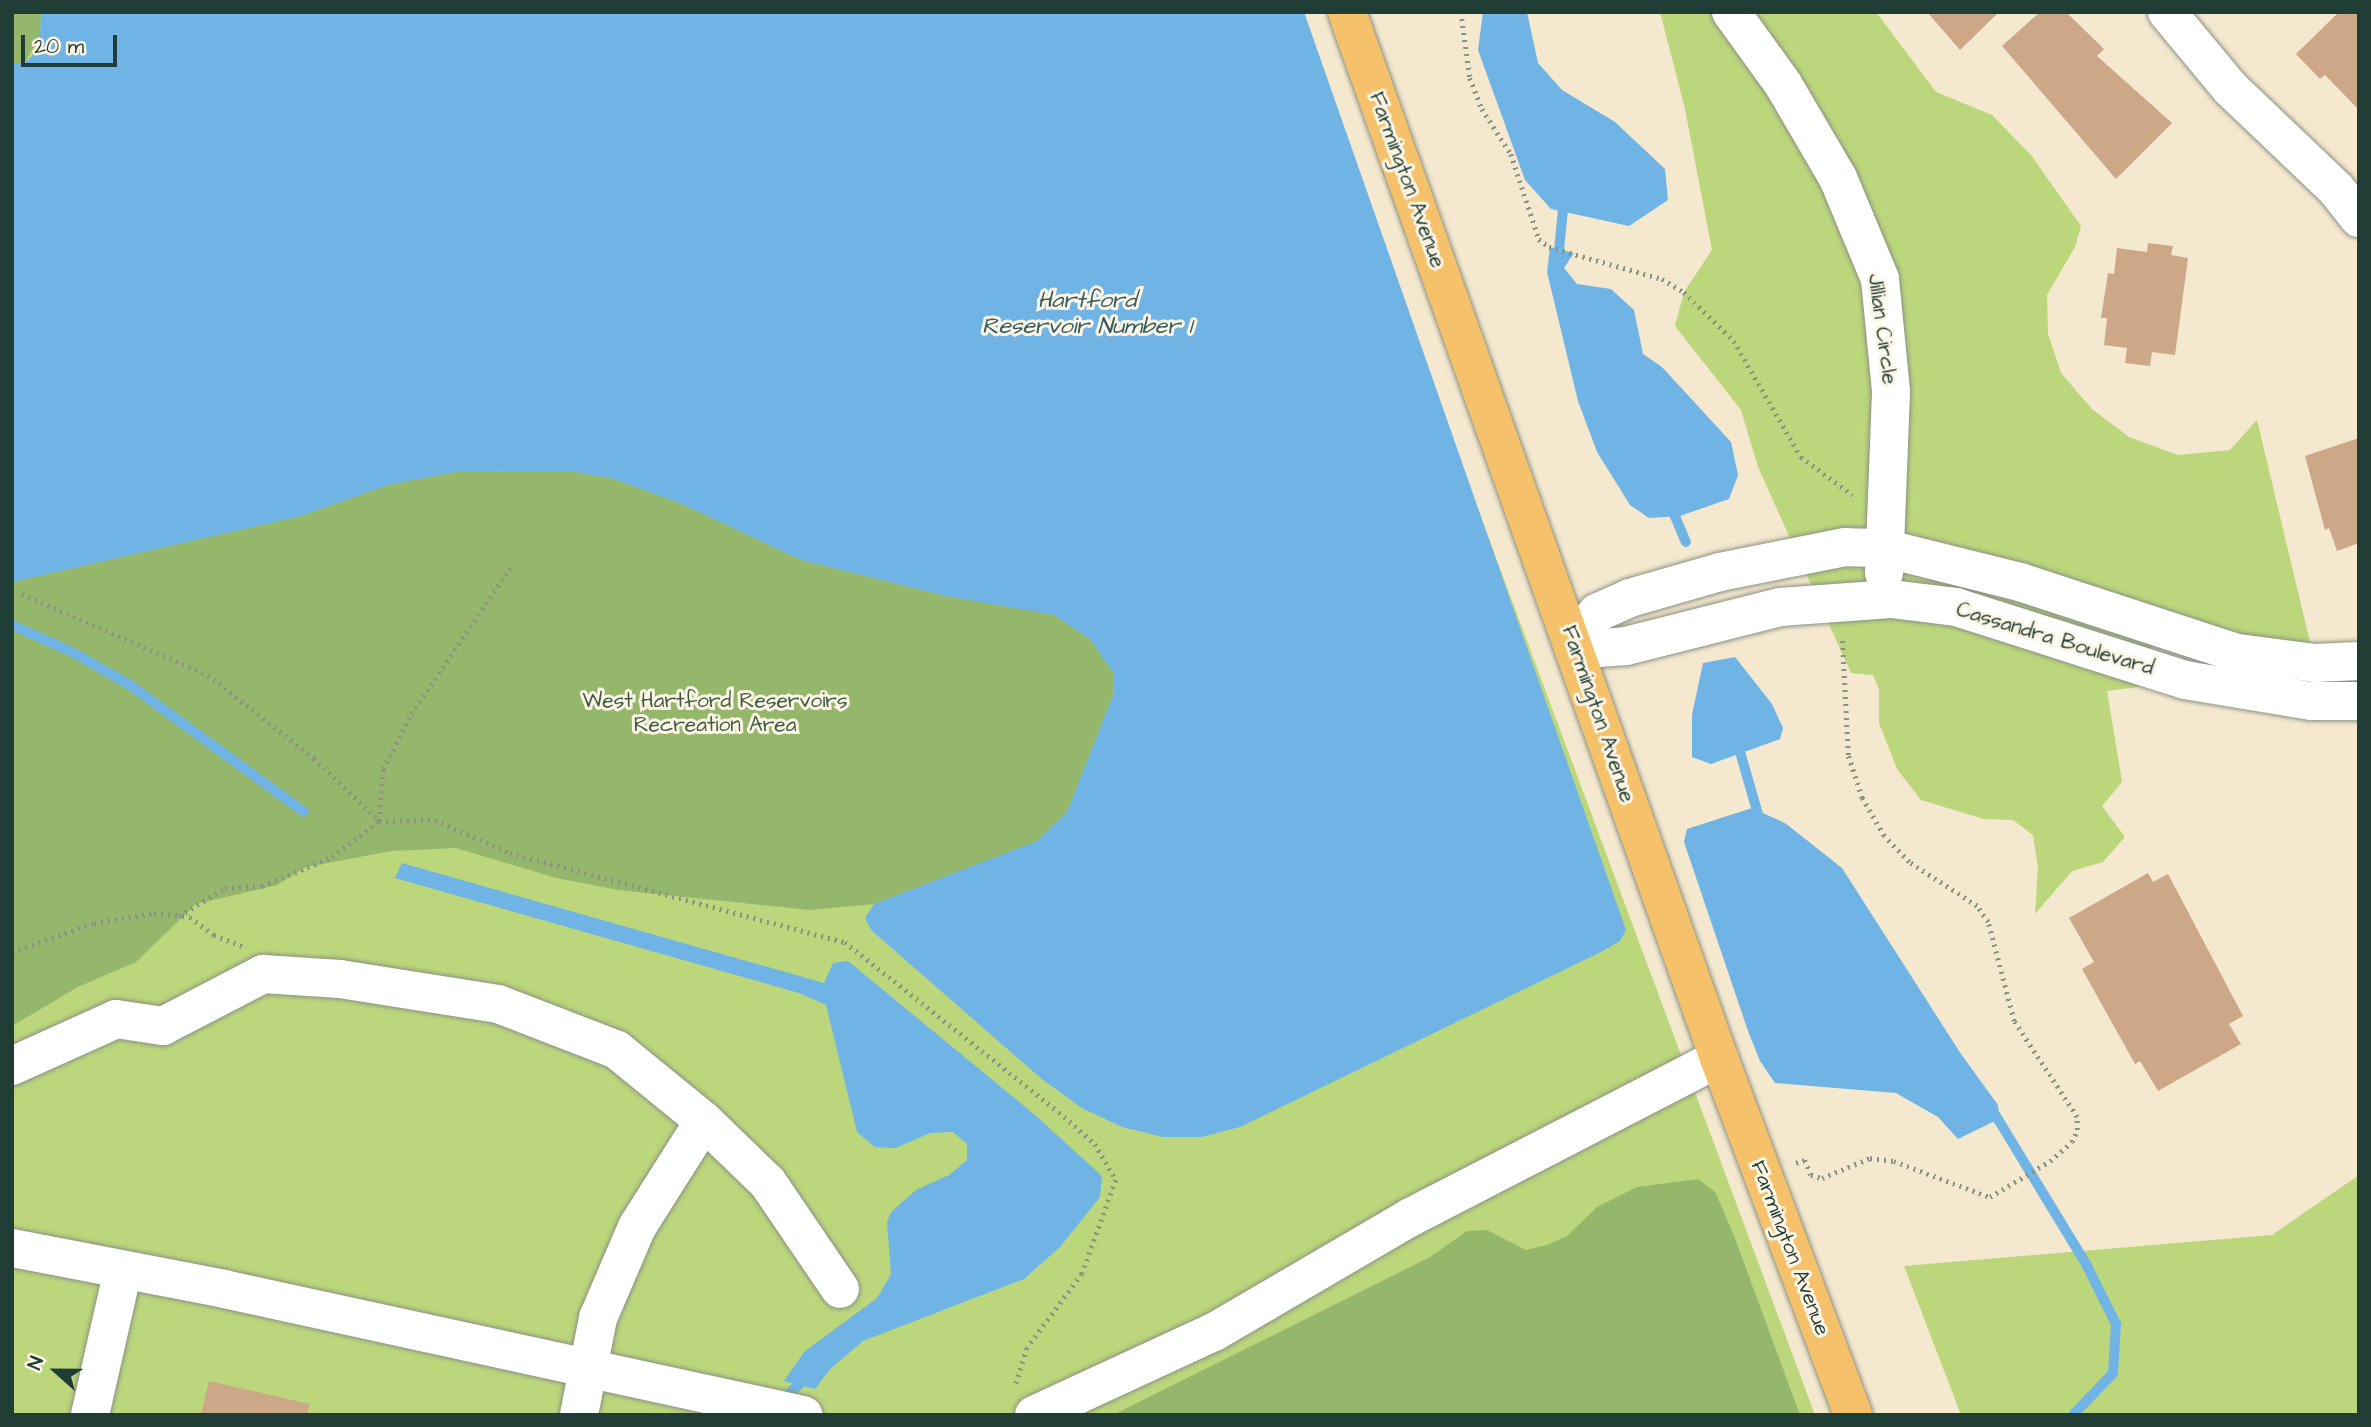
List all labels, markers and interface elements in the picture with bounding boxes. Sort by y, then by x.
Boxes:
scale bar [24,21,121,65]
text: 20 m [34,32,84,61]
street label: Farmington Avenue [1364,89,1450,271]
street label: Jillian Circle [1862,272,1902,386]
water label: Hartford Reservoir Number 1 [982,286,1192,340]
street label: Cassandra Boulevard [1953,597,2157,681]
street label: Farmington Avenue [1556,622,1640,806]
park label: West Hartford Reservoirs Recreation Area [583,688,847,738]
street label: Farmington Avenue [1745,1157,1835,1339]
north arrow [21,1336,91,1406]
text: N [21,1353,51,1374]

